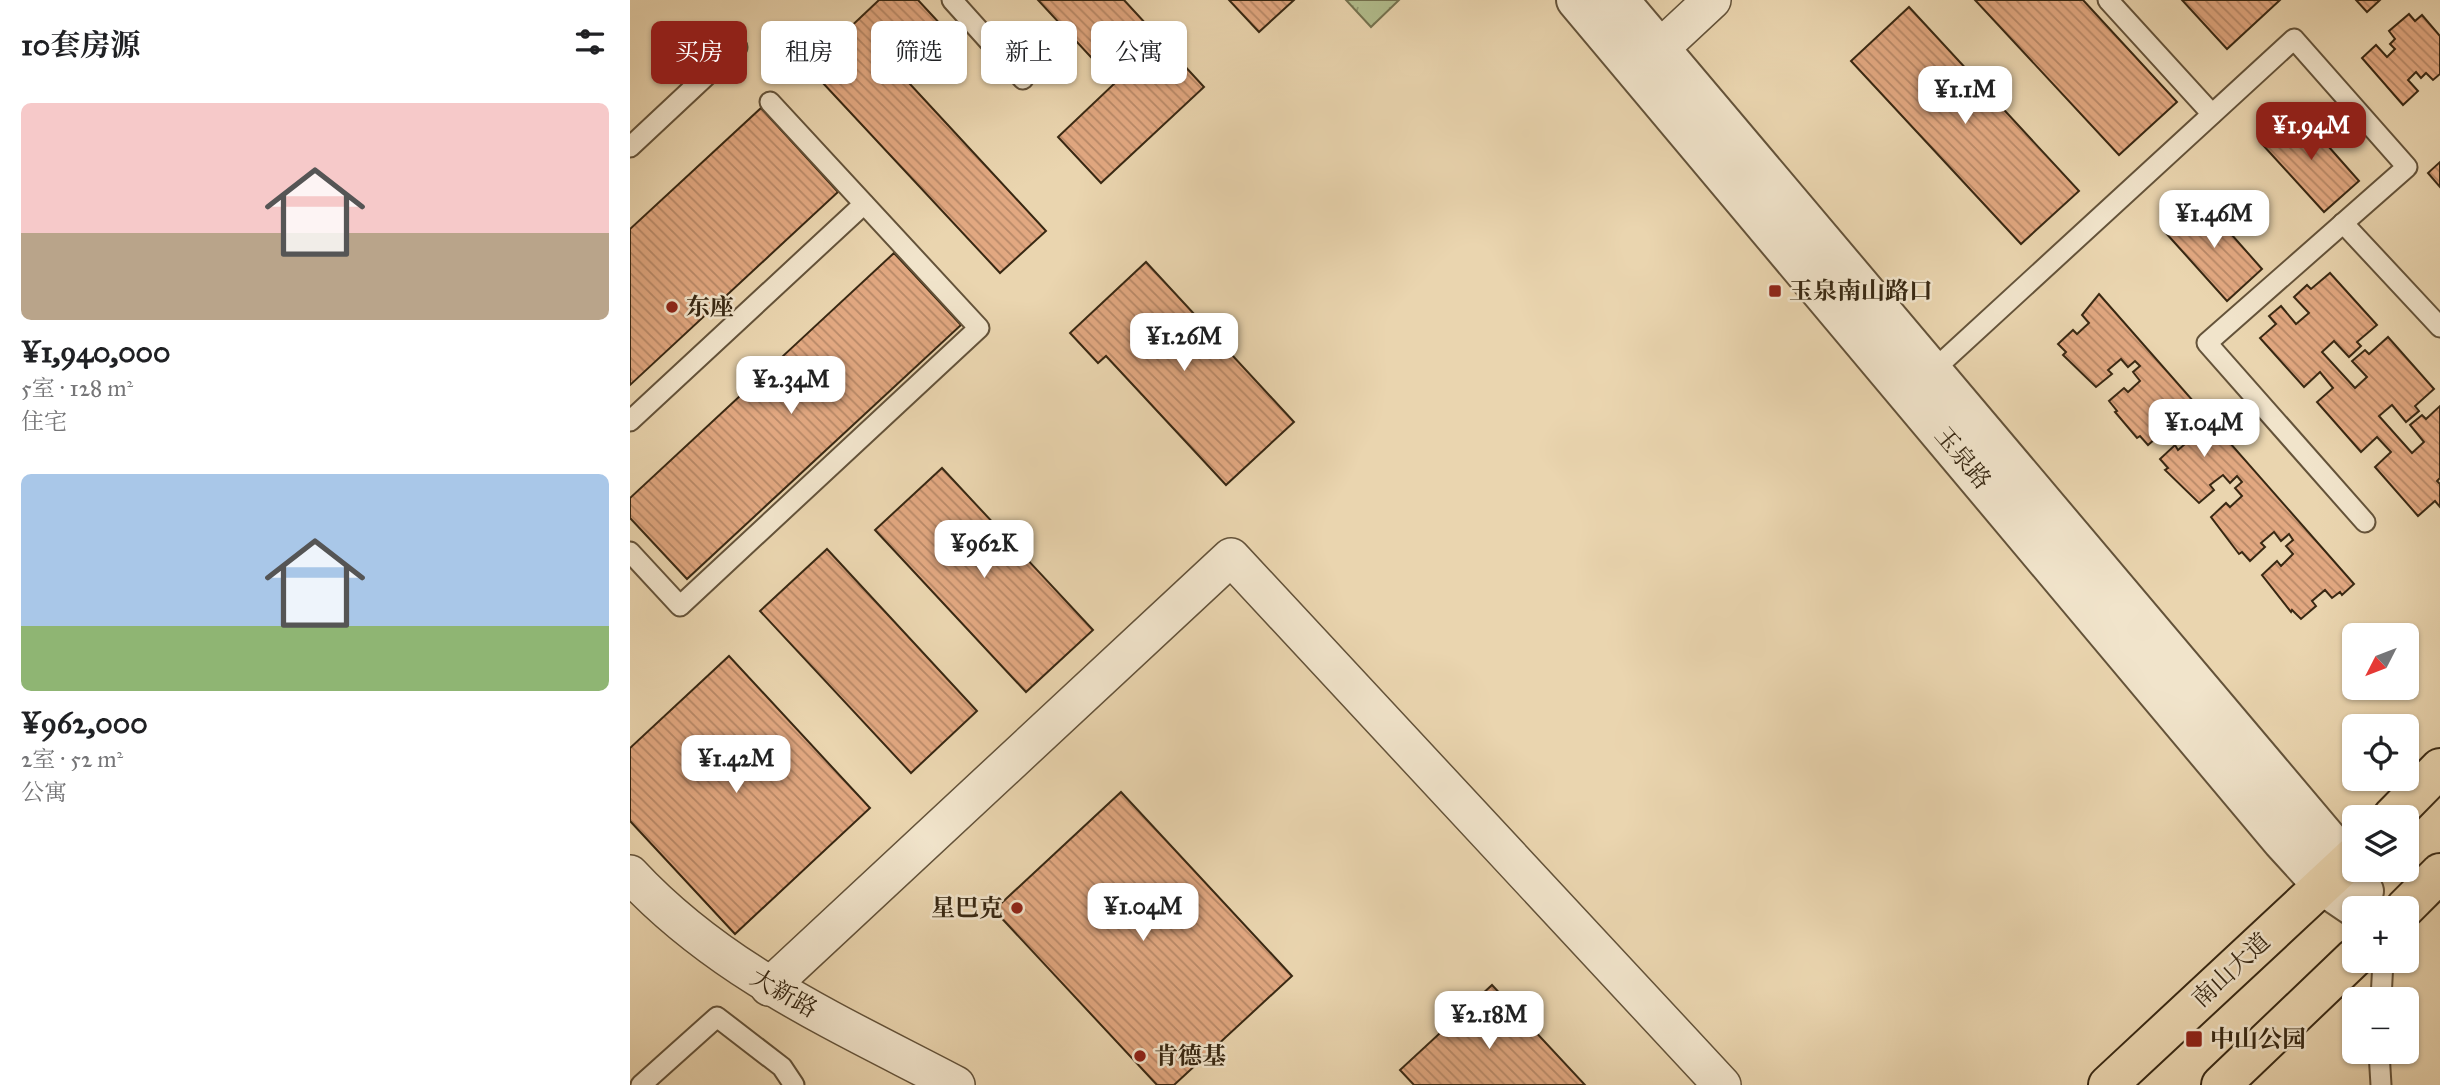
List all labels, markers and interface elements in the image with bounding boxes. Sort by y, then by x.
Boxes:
chip: 买房 [651,21,747,84]
chip: 租房 [761,21,857,84]
chip: 筛选 [871,21,967,84]
chip: 新上 [981,21,1077,84]
chip: 公寓 [1091,21,1187,84]
icon: filters [571,23,609,61]
text: 10套房源 [21,27,140,63]
pin: ¥1.1M [1916,66,2014,126]
text: ¥1.1M [1934,75,1996,103]
pin: ¥1.94M [2254,102,2368,162]
text: ¥1.94M [2272,111,2350,139]
icon: home [252,149,378,275]
pin: ¥1.46M [2157,190,2271,250]
text: ¥1.46M [2175,199,2253,227]
place label: 玉泉南山路口 [1789,276,1933,306]
marker: 玉泉南山路口 [1767,283,1783,299]
place label: 东座 [686,292,734,322]
marker: 东座 [664,299,680,315]
pin: ¥1.26M [1127,314,1241,373]
text: ¥1.26M [1146,322,1222,350]
text: ¥1,940,000 [21,334,171,370]
pin: ¥2.34M [734,356,848,416]
text: ¥2.34M [752,365,830,393]
text: 5室 · 128 m² [21,374,133,402]
pin: ¥1.04M [2147,400,2261,459]
text: 住宅 [21,407,67,435]
text: ¥1.04M [2165,408,2243,436]
street label: 玉泉路 [1928,421,1998,495]
icon: home [252,520,378,646]
pin: ¥962K [935,520,1033,580]
text: ¥962K [951,529,1017,557]
north arrow [2342,623,2418,700]
map controls [2342,623,2419,1064]
text: ¥962,000 [21,705,148,741]
button: locate [2342,714,2419,791]
pin: ¥1.42M [679,736,793,795]
text: ¥1.42M [697,744,775,772]
text: 2室 · 52 m² [21,745,123,773]
text: 公寓 [21,778,67,806]
button: layers [2342,805,2419,882]
pin: ¥1.04M [1086,884,1200,943]
text: ¥1.04M [1104,892,1182,920]
place label: 星巴克 [931,893,1003,923]
button: + [2342,896,2419,973]
marker: 星巴克 [1009,900,1025,916]
street label: 南山大道 [2186,926,2276,1014]
street label: 大新路 [745,962,823,1024]
button: − [2342,987,2419,1064]
pin: ¥2.18M [1432,992,1546,1051]
text: ¥2.18M [1451,1000,1527,1028]
place label: 中山公园 [2210,1024,2306,1054]
marker: 中山公园 [2184,1029,2204,1049]
place label: 肯德基 [1154,1041,1226,1071]
marker: 肯德基 [1132,1048,1148,1064]

